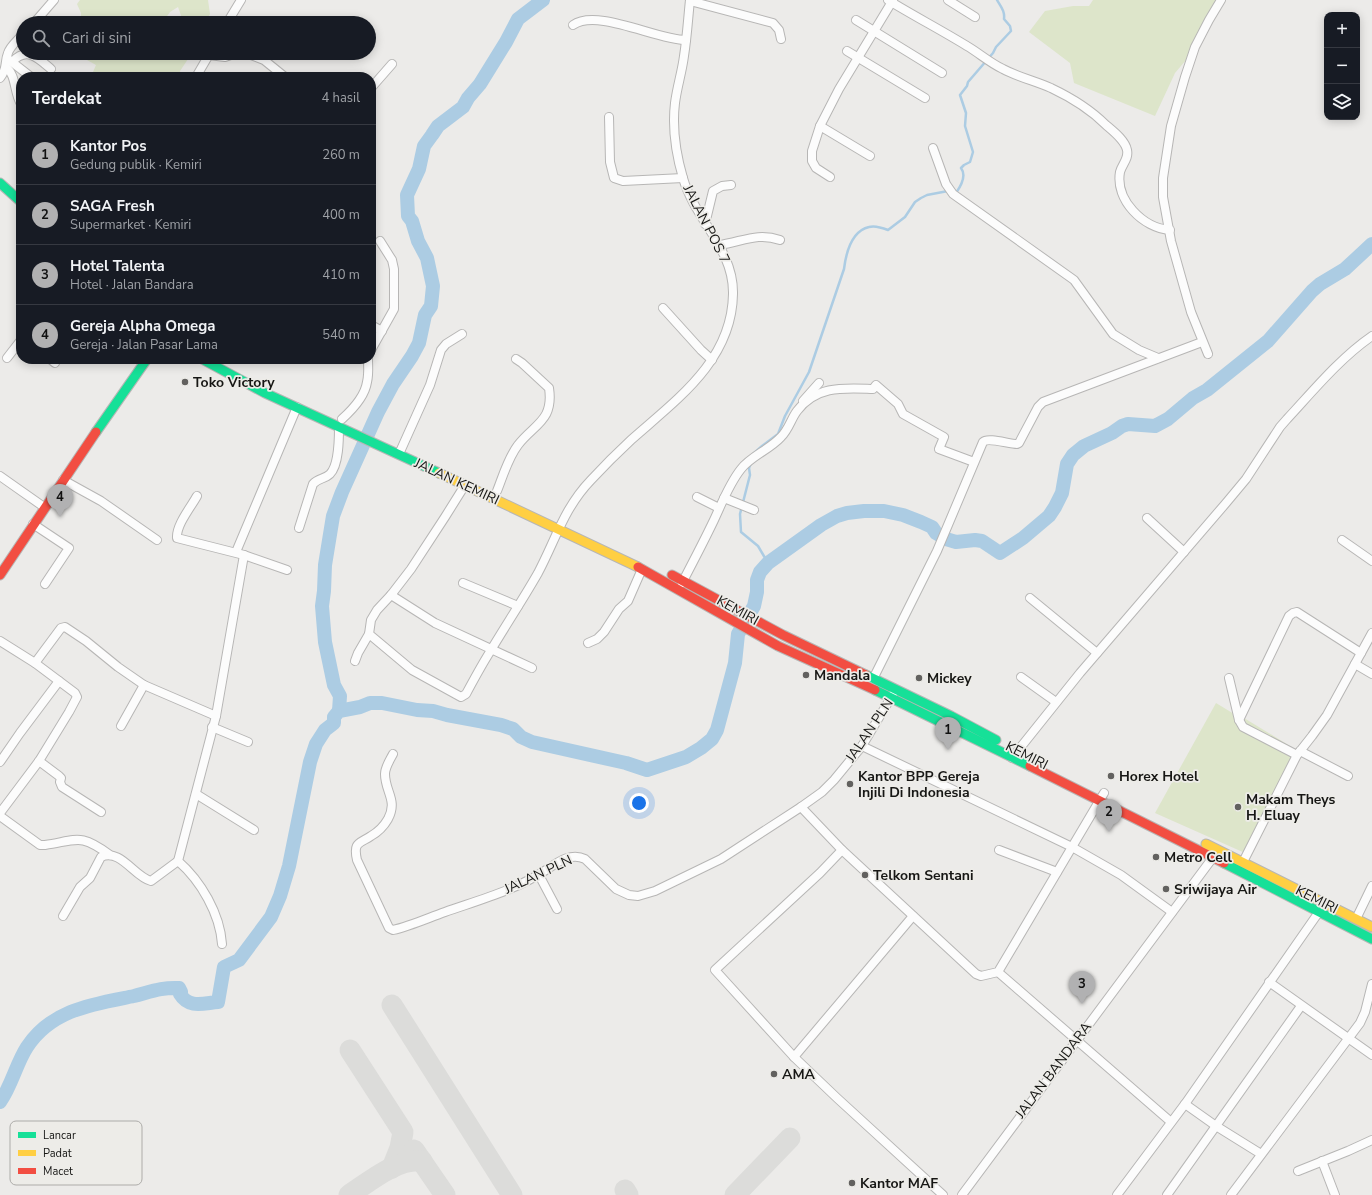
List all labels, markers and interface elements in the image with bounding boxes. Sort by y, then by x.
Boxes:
map controls [1324,12,1360,120]
button: + [1324,12,1360,48]
search box [16,16,376,60]
icon: search [30,27,52,49]
text: Cari di sini [62,28,131,48]
button: − [1324,48,1360,84]
button: layers [1324,84,1360,120]
text: Terdekat [32,87,101,110]
text: 4 hasil [321,89,360,107]
text: Kantor Pos [70,136,147,156]
text: 1 [41,146,49,164]
text: 260 m [322,146,360,164]
text: Gedung publik · Kemiri [70,156,202,174]
street label: JALAN POS 7 [678,181,735,267]
text: SAGA Fresh [70,196,155,216]
text: 2 [41,206,49,224]
text: 400 m [322,206,360,224]
text: Supermarket · Kemiri [70,216,191,234]
text: Hotel Talenta [70,256,165,276]
text: 3 [41,266,49,284]
text: 410 m [322,266,360,284]
text: Hotel · Jalan Bandara [70,276,194,294]
text: Gereja Alpha Omega [70,316,216,336]
text: 4 [41,326,49,344]
text: 540 m [322,326,360,344]
text: Gereja · Jalan Pasar Lama [70,336,218,354]
place label: Toko Victory [193,373,275,392]
marker: Toko Victory [180,377,190,387]
street label: JALAN KEMIRI [410,453,502,509]
pin: 4 [47,484,73,517]
street label: KEMIRI [713,591,762,630]
place label: Mandala [814,666,870,685]
place label: Mickey [927,669,972,688]
marker: Mandala [801,670,811,680]
marker: Mickey [914,673,924,683]
street label: JALAN PLN [841,695,898,767]
pin: 1 [935,717,961,750]
street label: KEMIRI [1002,737,1051,774]
place label: Kantor BPP Gereja Injili Di Indonesia [858,767,980,802]
place label: Horex Hotel [1119,767,1199,786]
marker: Horex Hotel [1106,771,1116,781]
marker: Kantor BPP Gereja Injili Di Indonesia [845,779,855,789]
place label: Makam Theys H. Eluay [1246,790,1336,825]
your location [629,793,649,813]
pin: 2 [1096,799,1122,832]
marker: Makam Theys H. Eluay [1233,802,1243,812]
place label: Metro Cell [1164,848,1232,867]
street label: JALAN PLN [500,850,575,899]
marker: Metro Cell [1151,852,1161,862]
place label: Telkom Sentani [873,866,974,885]
marker: Telkom Sentani [860,870,870,880]
place label: Sriwijaya Air [1174,880,1257,899]
street label: KEMIRI [1292,881,1341,918]
marker: Sriwijaya Air [1161,884,1171,894]
pin: 3 [1069,971,1095,1004]
street label: JALAN BANDARA [1010,1018,1096,1123]
place label: AMA [782,1065,816,1084]
marker: AMA [769,1069,779,1079]
legend [10,1121,142,1185]
text: Lancar [43,1128,76,1143]
text: Padat [43,1146,72,1161]
text: Macet [43,1164,73,1179]
place label: Kantor MAF [860,1174,938,1193]
marker: Kantor MAF [847,1178,857,1188]

